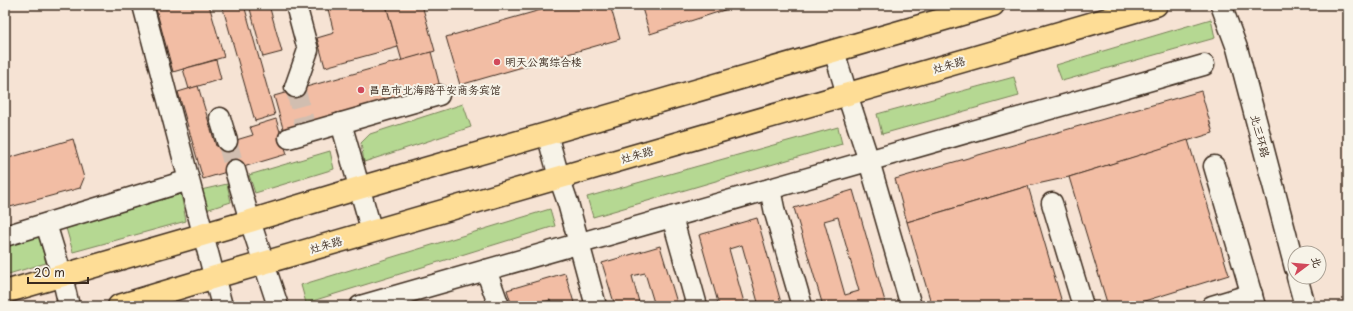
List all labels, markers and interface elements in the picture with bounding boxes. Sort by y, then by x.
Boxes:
street label: 灶朱路 [931,52,967,77]
place label: 明天公寓综合楼 [505,53,582,70]
marker: 明天公寓综合楼 [492,57,502,67]
place label: 昌邑市北海路平安商务宾馆 [369,81,501,98]
marker: 昌邑市北海路平安商务宾馆 [356,85,366,95]
street label: 北三环路 [1247,112,1274,159]
street label: 灶朱路 [619,142,655,167]
street label: 灶朱路 [308,232,344,257]
north arrow [1287,245,1327,285]
text: 北 [1307,254,1327,270]
scale bar [28,259,88,285]
text: 20 m [34,263,65,281]

